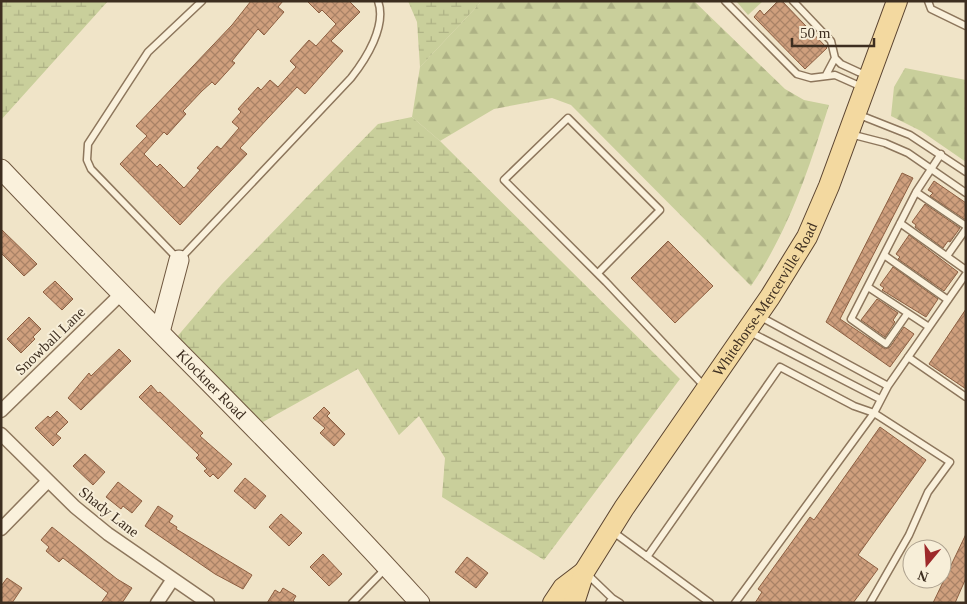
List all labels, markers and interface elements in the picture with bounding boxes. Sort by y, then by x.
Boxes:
scale bar [792,15,874,47]
text: 50 m [800,25,831,41]
street label: Whitehorse-Mercerville Road [710,220,820,379]
street label: Snowball Lane [12,304,88,378]
street label: Klockner Road [173,346,249,423]
street label: Shady Lane [76,484,142,540]
north arrow [902,539,952,589]
text: N [916,567,930,585]

